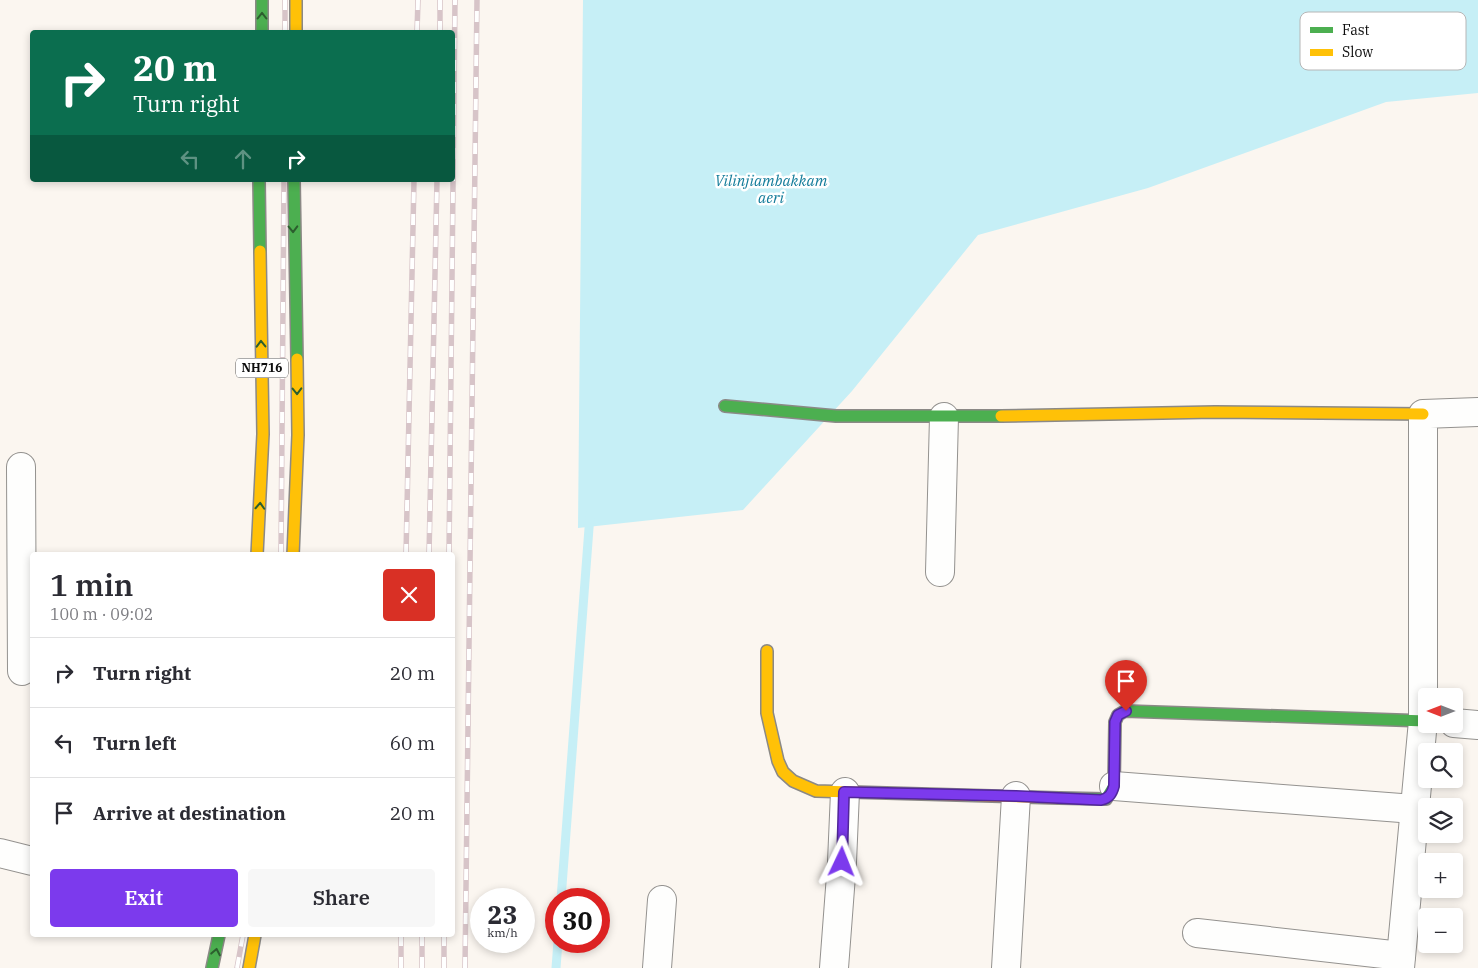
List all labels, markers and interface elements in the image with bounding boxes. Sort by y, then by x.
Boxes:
one-way arrow [257,12,267,20]
legend [1300,12,1466,70]
text: Fast [1342,21,1370,39]
text: Slow [1342,43,1373,61]
text: 20 m [133,45,217,91]
icon: right [50,50,115,115]
text: Turn right [133,89,240,118]
icon: left [176,145,204,173]
icon: ahead [229,145,257,173]
icon: right [282,145,310,173]
water label: Vilinjiambakkam aeri [715,171,828,207]
one-way arrow [288,225,299,233]
one-way arrow [256,340,266,348]
road number: NH716 [236,358,288,378]
one-way arrow [291,387,302,395]
one-way arrow [254,502,265,510]
text: 1 min [50,565,133,604]
button: close [383,569,435,621]
text: 100 m · 09:02 [50,604,153,624]
icon: right [50,659,78,687]
pin [1105,660,1147,711]
text: Turn right [93,661,191,685]
text: 20 m [390,661,435,685]
icon: arrive [1112,667,1140,695]
north arrow [1418,688,1462,732]
map controls [1418,688,1463,953]
icon: left [50,729,78,757]
text: Turn left [93,731,176,755]
text: 60 m [390,731,435,755]
button: search [1418,743,1463,788]
button: layers [1418,798,1463,843]
icon: arrive [50,799,78,827]
text: Arrive at destination [93,801,286,825]
text: 20 m [390,801,435,825]
position arrow [815,835,867,887]
button: + [1418,853,1463,898]
button: Exit [50,869,238,927]
button: Share [248,869,435,927]
speed limit sign: 30 [545,888,610,953]
text: 23 [487,898,518,931]
button: − [1418,908,1463,953]
text: km/h [487,925,518,940]
one-way arrow [210,947,220,956]

